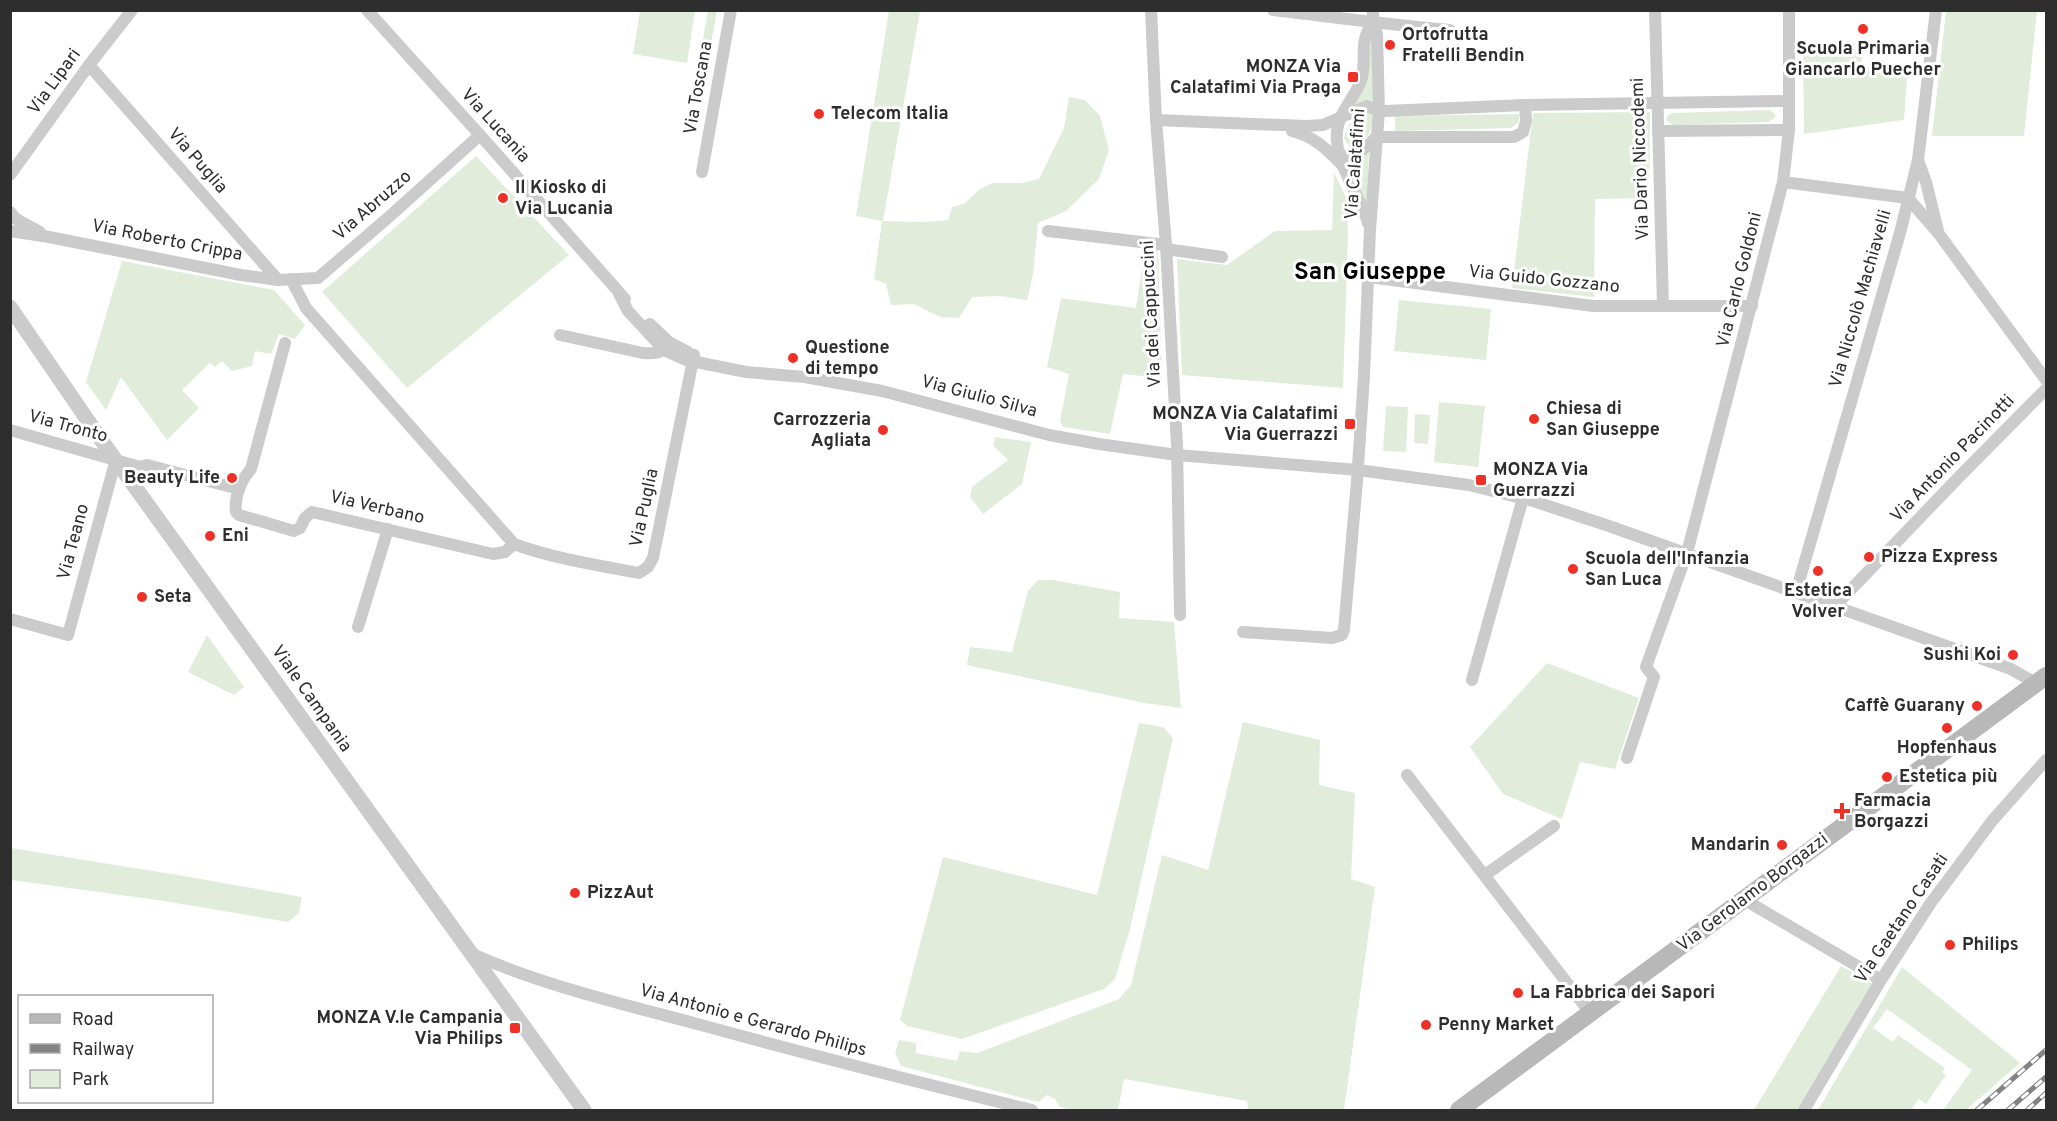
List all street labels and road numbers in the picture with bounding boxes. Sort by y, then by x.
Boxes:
street label: Via Toscana [679,39,719,137]
street label: Via Lipari [23,44,87,120]
street label: Via Dario Niccodemi [1627,77,1655,241]
street label: Via Lucania [455,84,535,168]
street label: Via Calatafimi [1341,108,1371,220]
street label: Via Puglia [162,123,232,199]
street label: Via Abruzzo [329,166,417,246]
street label: Via Niccolò Machiavelli [1825,207,1897,391]
street label: Via Carlo Goldoni [1712,210,1768,350]
street label: Via Roberto Crippa [90,215,244,267]
street label: Via dei Cappuccini [1137,240,1167,388]
street label: Via Guido Gozzano [1467,261,1621,299]
street label: Via Giulio Silva [919,370,1039,424]
street label: Via Antonio Pacinotti [1886,390,2020,528]
street label: Via Tronto [26,405,110,449]
street label: Via Puglia [625,466,665,550]
street label: Via Verbano [327,486,427,530]
street label: Via Teano [53,501,95,583]
street label: Viale Campania [266,641,356,757]
street label: Via Gerolamo Borgazzi [1673,828,1833,958]
street label: Via Gaetano Casati [1850,849,1954,989]
street label: Via Antonio e Gerardo Philips [637,980,869,1062]

